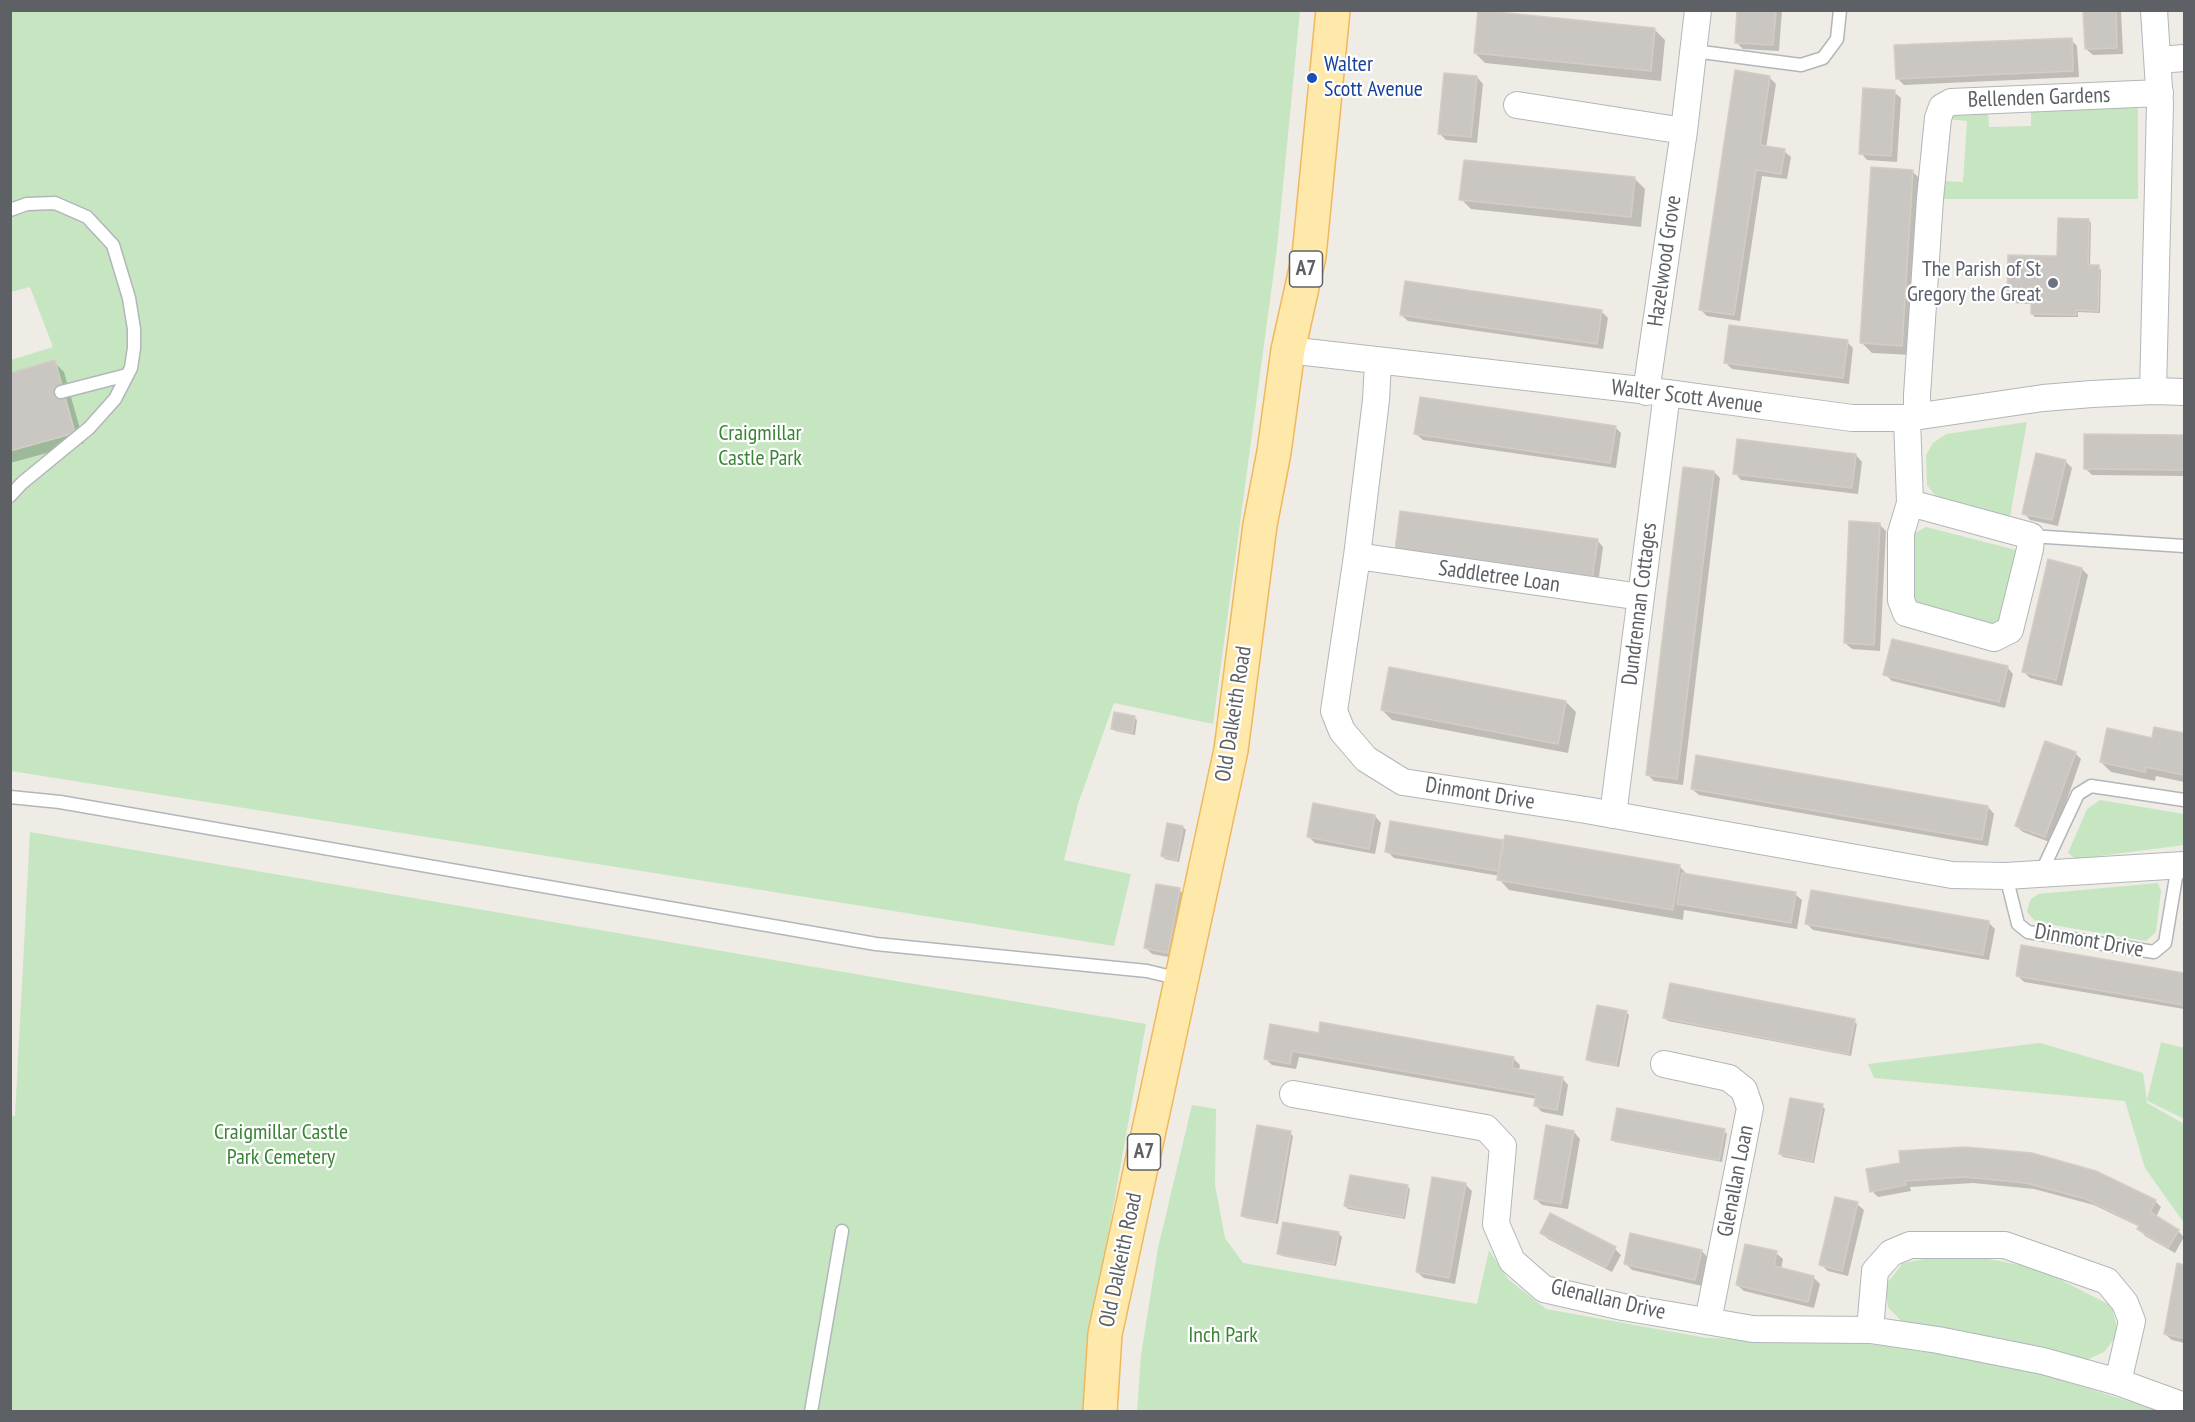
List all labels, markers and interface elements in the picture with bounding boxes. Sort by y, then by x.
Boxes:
place label: Walter Scott Avenue [1324,52,1423,104]
marker: Walter Scott Avenue [1305,71,1319,85]
street label: Bellenden Gardens [1967,82,2111,114]
street label: Hazelwood Grove [1643,194,1687,328]
road number: A7 [1290,251,1322,287]
place label: The Parish of St Gregory the Great [1907,257,2041,308]
marker: The Parish of St Gregory the Great [2046,276,2060,290]
street label: Walter Scott Avenue [1610,375,1764,419]
park label: Craigmillar Castle Park [718,421,802,472]
street label: Dundrennan Cottages [1617,521,1663,687]
street label: Saddletree Loan [1437,555,1561,599]
street label: Old Dalkeith Road [1210,644,1258,784]
street label: Dinmont Drive [1424,772,1536,816]
street label: Dinmont Drive [2032,918,2146,964]
park label: Craigmillar Castle Park Cemetery [214,1120,348,1172]
street label: Glenallan Loan [1712,1123,1760,1239]
road number: A7 [1128,1134,1160,1170]
street label: Old Dalkeith Road [1094,1190,1148,1330]
street label: Glenallan Drive [1548,1274,1668,1326]
park label: Inch Park [1188,1323,1258,1349]

